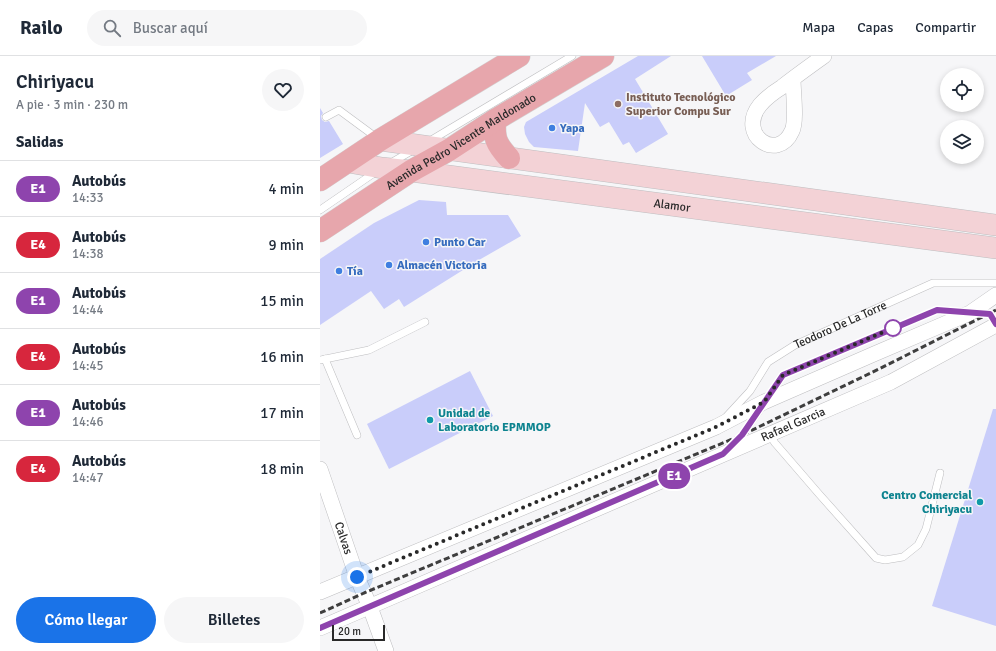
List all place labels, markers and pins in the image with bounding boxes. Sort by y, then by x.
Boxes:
place label: Instituto Tecnológico Superior Compu Sur [626,90,735,119]
marker: Instituto Tecnológico Superior Compu Sur [613,99,623,109]
place label: Yapa [559,121,585,136]
marker: Yapa [547,123,557,133]
place label: Punto Car [434,235,486,250]
marker: Punto Car [421,237,431,247]
place label: Almacén Victoria [397,258,487,273]
marker: Almacén Victoria [384,260,394,270]
place label: Tía [347,264,363,279]
marker: Tía [334,266,344,276]
unlabelled marker [884,319,902,337]
place label: Unidad de Laboratorio EPMMOP [438,406,551,435]
marker: Unidad de Laboratorio EPMMOP [425,415,435,425]
place label: Centro Comercial Chiriyacu [881,488,972,517]
marker: Centro Comercial Chiriyacu [975,497,985,507]

